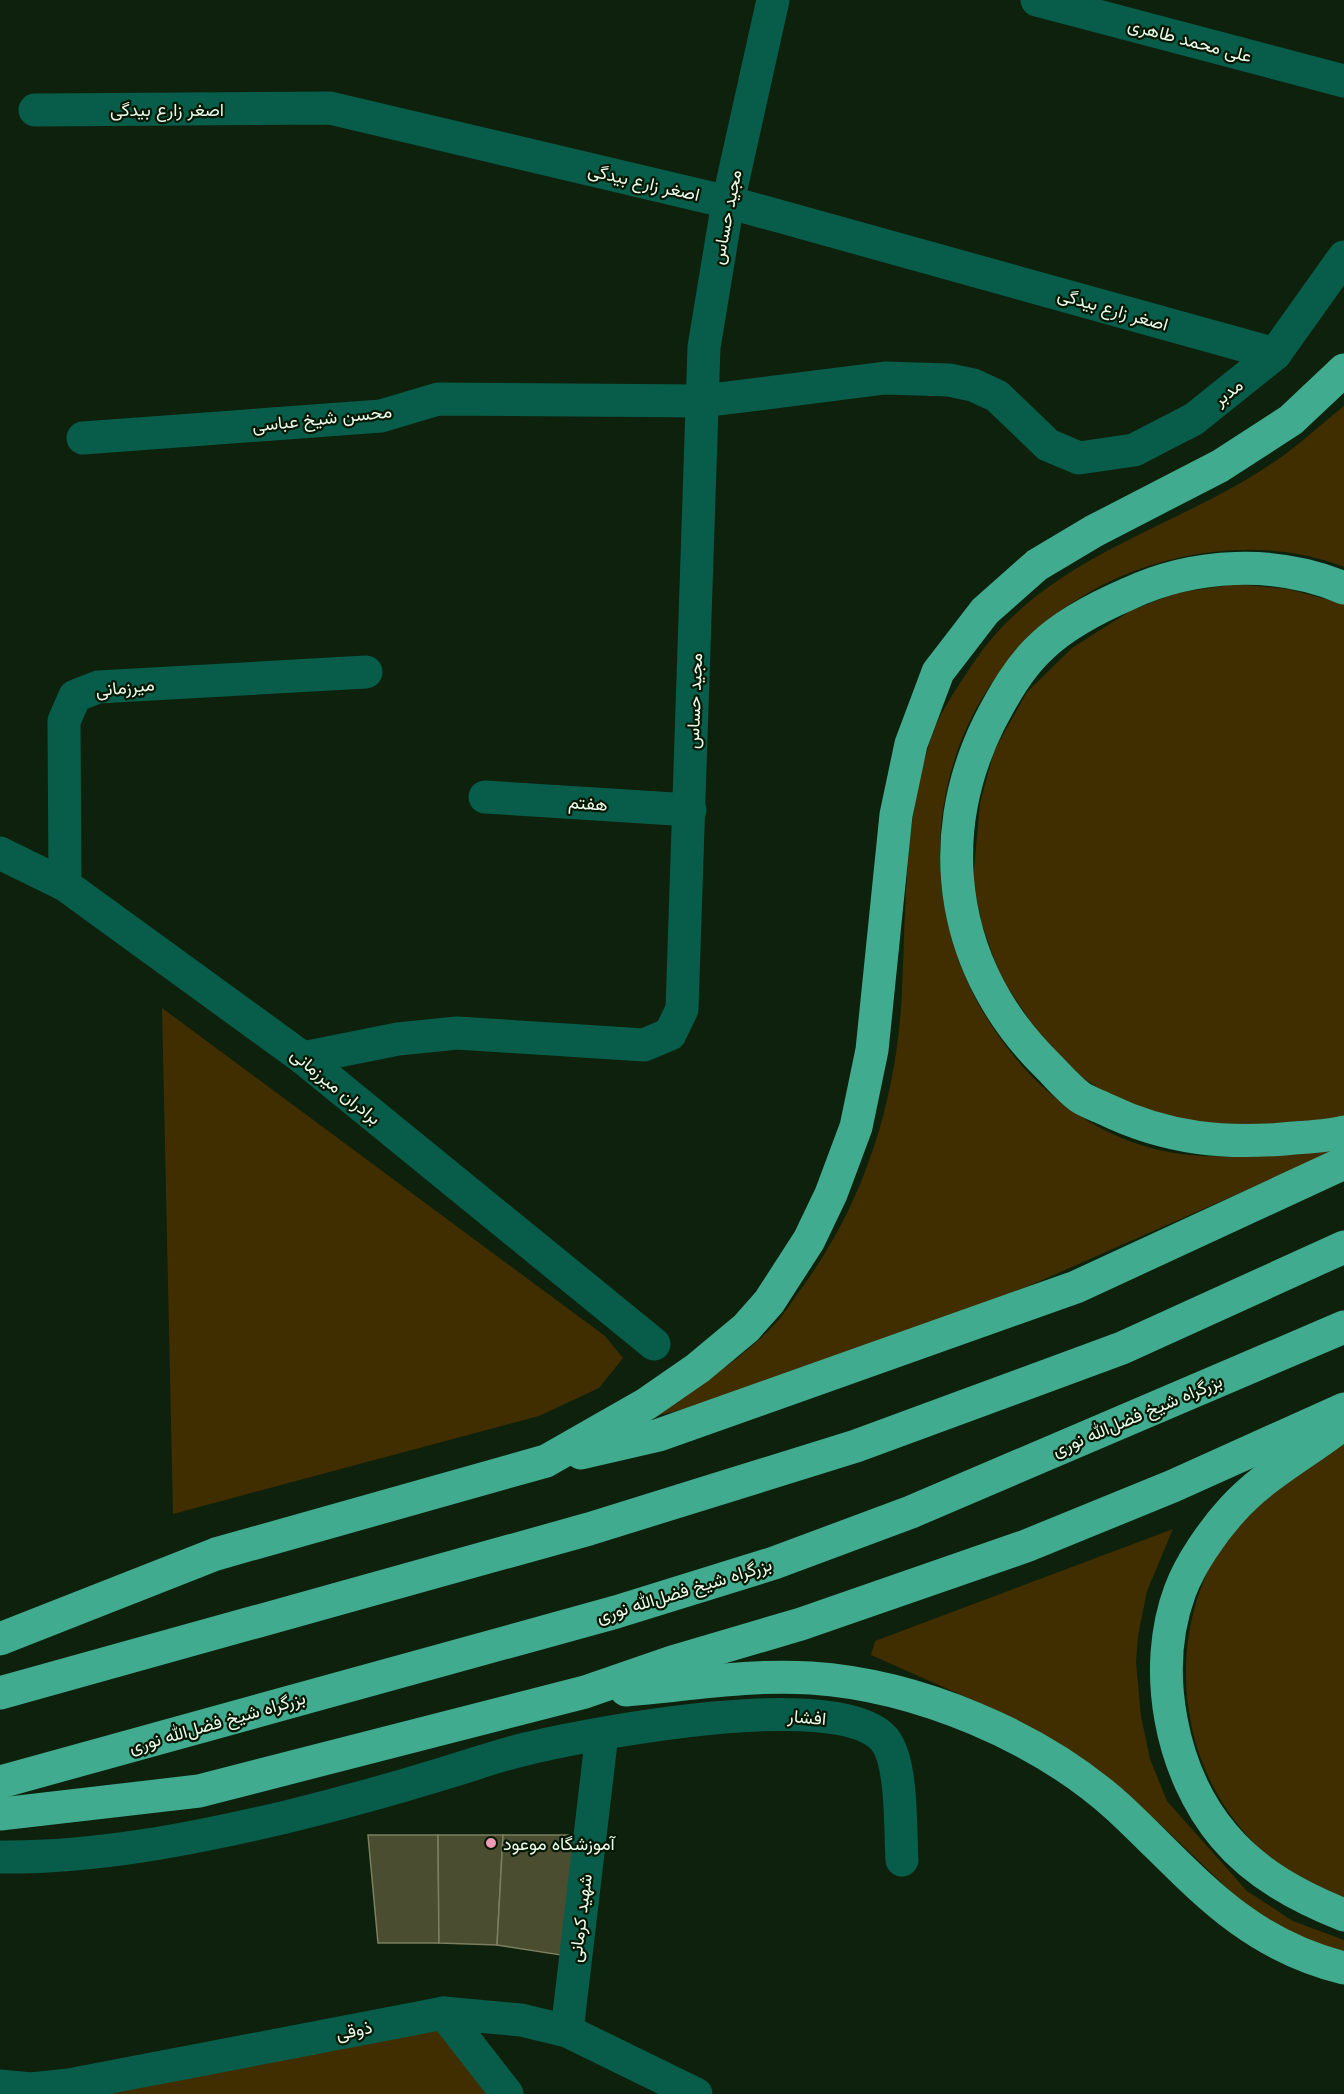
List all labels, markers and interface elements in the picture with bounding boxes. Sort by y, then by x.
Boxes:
street label: علی محمد طاهری [1126,13,1254,68]
street label: اصغر زارع بیدگی [110,99,224,122]
street label: اصغر زارع بیدگی [586,159,702,207]
street label: مجید حساس [707,168,746,266]
street label: اصغر زارع بیدگی [1055,283,1171,337]
street label: مدبر [1208,374,1247,411]
street label: محسن شیخ عباسی [251,400,393,438]
street label: مجید حساس [682,653,707,750]
street label: میرزمانی [94,673,156,702]
street label: هفتم [568,791,608,817]
street label: برادران میرزمانی [286,1043,385,1129]
street label: بزرگراه شیخ فضل‌الله نوری [1049,1370,1226,1462]
street label: بزرگراه شیخ فضل‌الله نوری [594,1553,775,1629]
street label: بزرگراه شیخ فضل‌الله نوری [126,1687,308,1759]
street label: افشار [786,1705,827,1730]
place label: آموزشگاه موعود [503,1833,617,1855]
marker: آموزشگاه موعود [484,1836,498,1850]
street label: شهید کرمانی [564,1873,597,1964]
street label: ذوقی [334,2016,374,2045]

